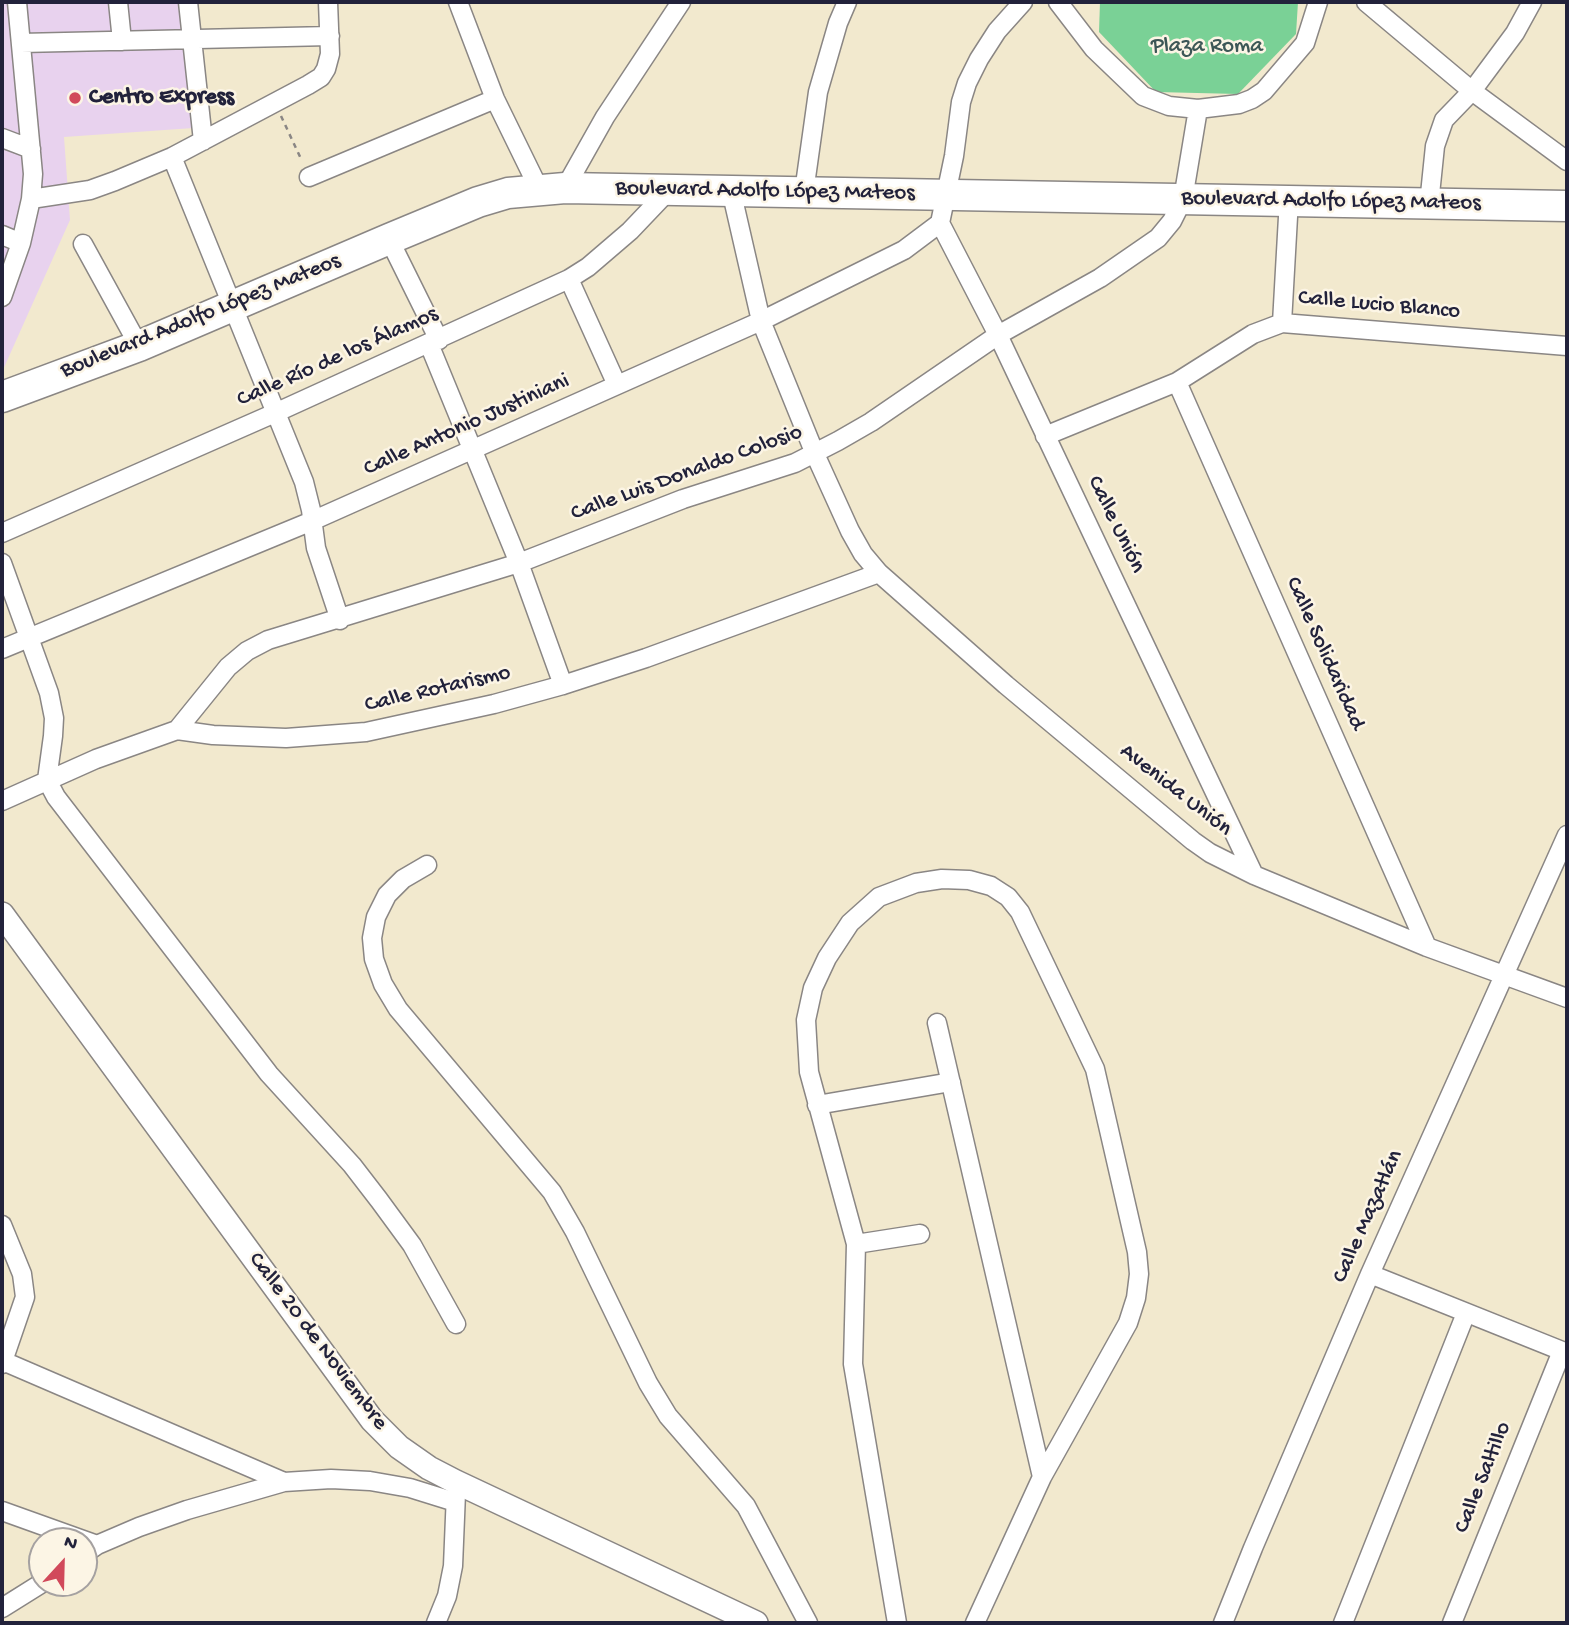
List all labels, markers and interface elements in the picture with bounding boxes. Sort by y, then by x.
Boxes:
park label: Plaza Roma [1151,33,1263,61]
place label: Centro Express [89,84,234,112]
marker: Centro Express [67,90,83,106]
street label: Boulevard Adolfo López Mateos [615,176,915,208]
street label: Boulevard Adolfo López Mateos [1181,186,1481,218]
street label: Boulevard Adolfo López Mateos [57,248,345,386]
street label: Calle Lucio Blanco [1297,285,1461,327]
street label: Calle Río de los Álamos [233,301,443,415]
street label: Calle Antonio Justiniani [360,368,574,484]
street label: Calle Luis Donaldo Colosio [568,419,806,529]
street label: Calle Unión [1080,472,1150,578]
street label: Calle Solidaridad [1278,573,1370,735]
street label: Calle Rotarismo [362,660,514,720]
street label: Avenida Unión [1113,738,1237,844]
street label: Calle Mazatlán [1327,1146,1411,1288]
street label: Calle 20 de Noviembre [241,1248,393,1436]
street label: Calle Saltillo [1449,1418,1519,1538]
north arrow [28,1527,98,1597]
text: N [60,1531,80,1557]

